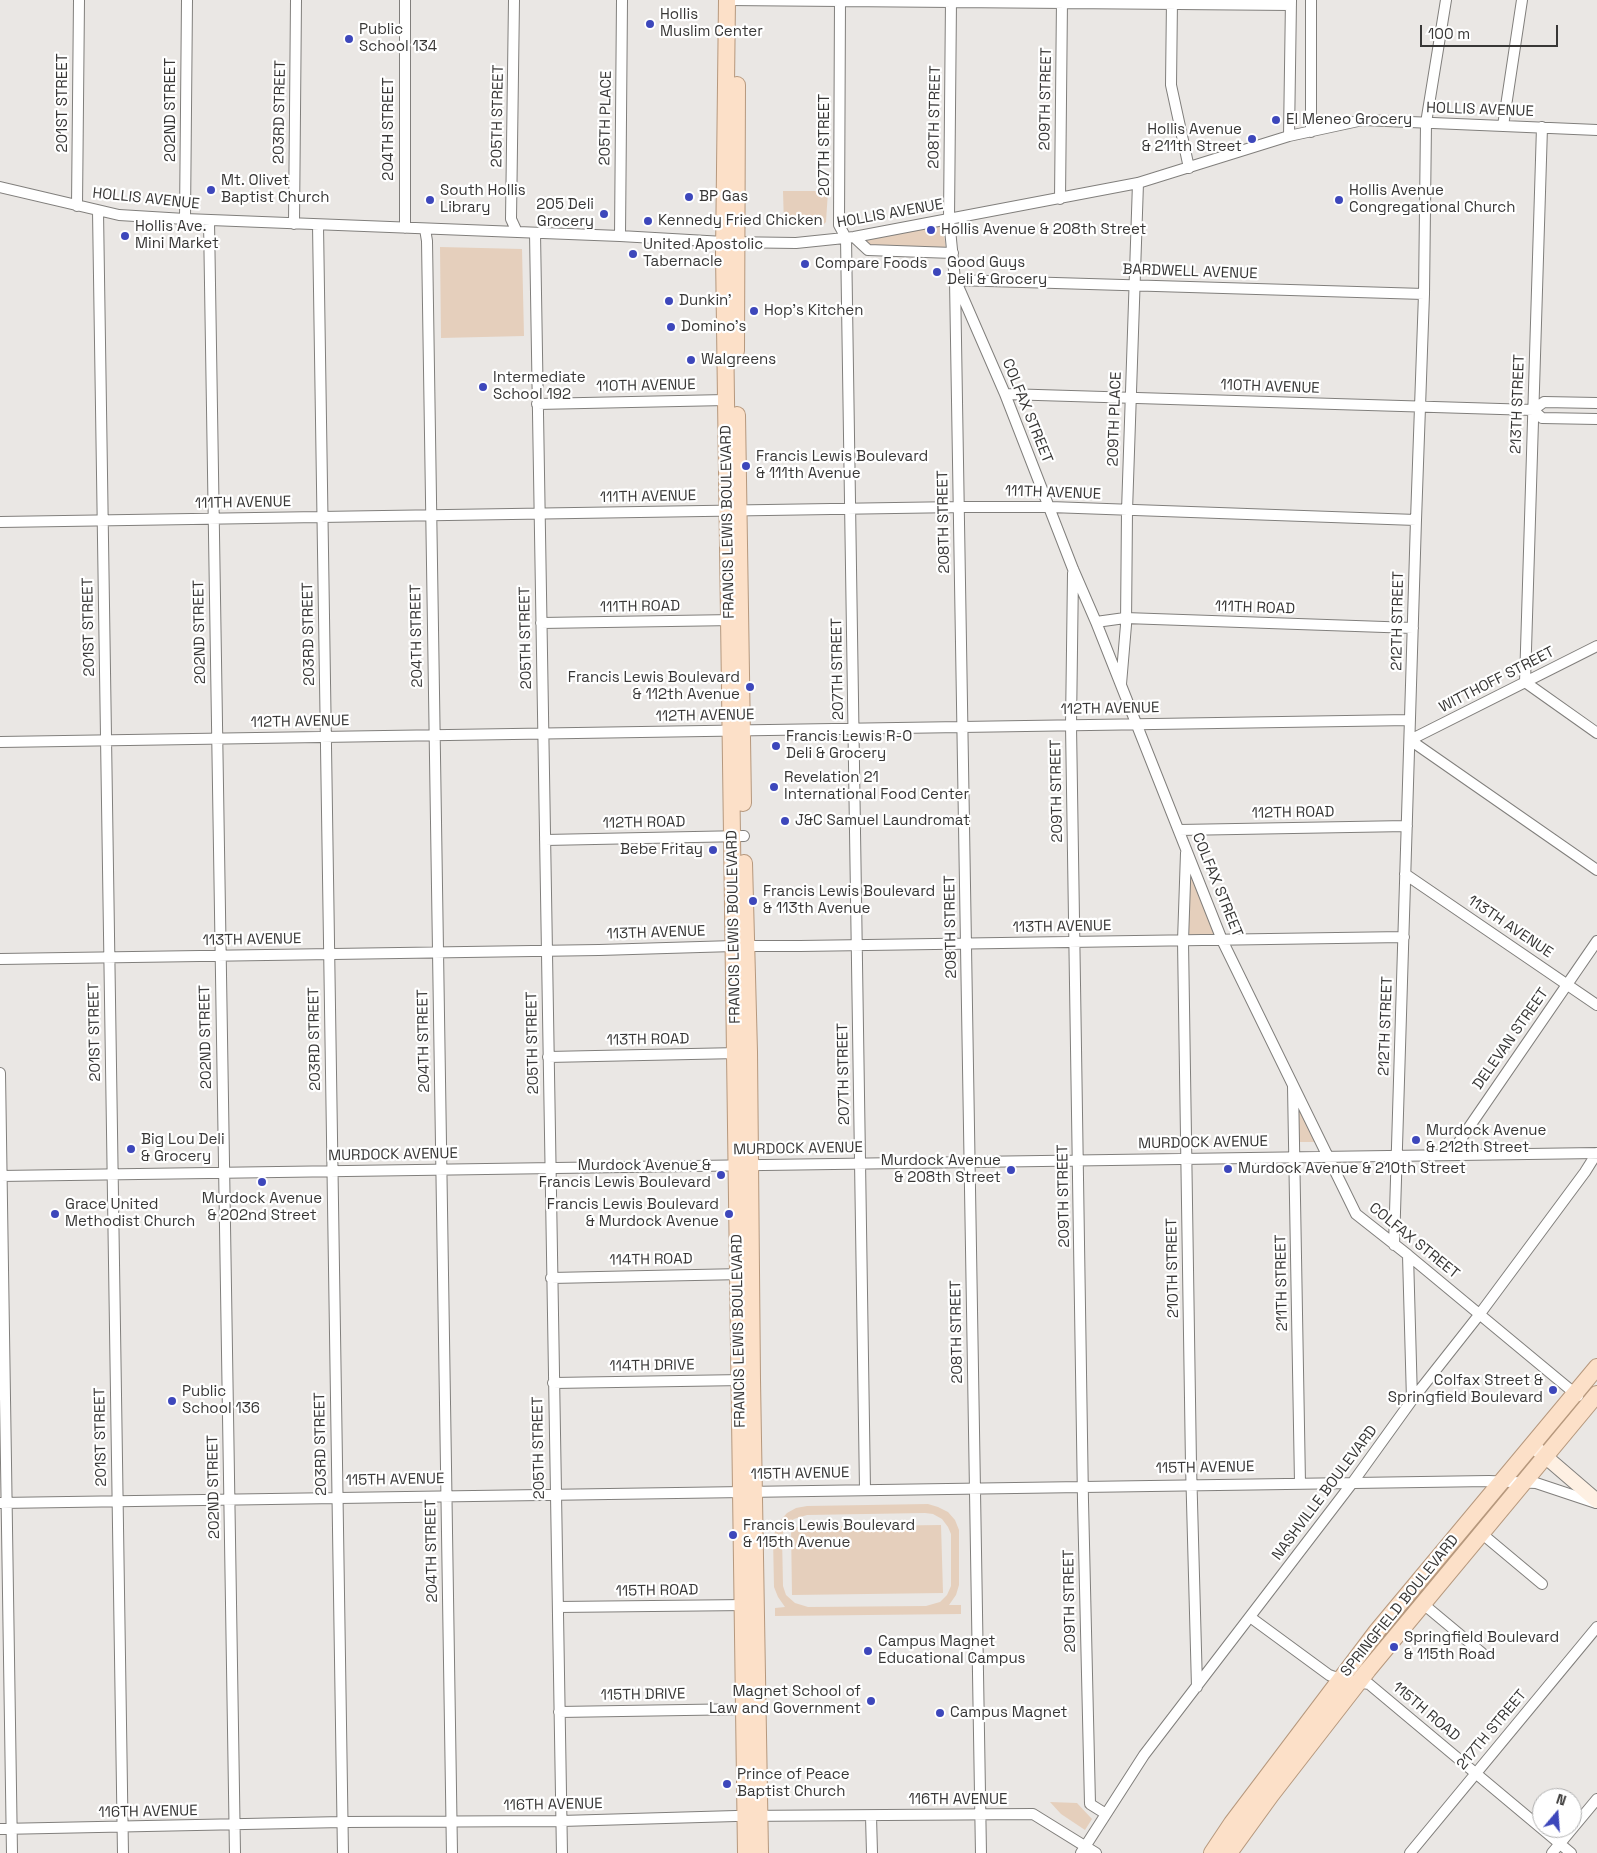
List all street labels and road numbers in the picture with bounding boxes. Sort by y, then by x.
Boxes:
street label: 209TH STREET [1036,47,1056,151]
street label: 201ST STREET [54,53,72,153]
street label: 202ND STREET [162,58,180,162]
street label: 203RD STREET [270,60,290,164]
street label: 205TH STREET [488,64,508,168]
street label: 208TH STREET [925,65,945,169]
street label: 205TH PLACE [596,70,616,166]
street label: 204TH STREET [380,77,398,181]
street label: 207TH STREET [816,94,834,196]
street label: HOLLIS AVENUE [1426,99,1534,121]
street label: HOLLIS AVENUE [91,184,201,214]
street label: HOLLIS AVENUE [835,196,945,232]
street label: BARDWELL AVENUE [1122,261,1258,283]
street label: 213TH STREET [1507,354,1529,454]
street label: COLFAX STREET [998,356,1056,466]
street label: 209TH PLACE [1104,371,1126,467]
street label: 110TH AVENUE [596,376,696,396]
street label: 110TH AVENUE [1220,376,1320,398]
street label: FRANCIS LEWIS BOULEVARD [717,425,739,619]
street label: 208TH STREET [934,470,954,574]
street label: 111TH AVENUE [1005,482,1101,504]
street label: 111TH AVENUE [600,487,696,507]
street label: 111TH AVENUE [195,493,291,513]
street label: 212TH STREET [1388,571,1408,671]
street label: 201ST STREET [79,577,99,677]
street label: 202ND STREET [190,580,210,684]
street label: 203RD STREET [299,582,319,686]
street label: 204TH STREET [407,584,427,688]
street label: 205TH STREET [516,586,536,690]
street label: 111TH ROAD [600,597,680,617]
street label: 111TH ROAD [1215,598,1295,618]
street label: 207TH STREET [828,618,848,720]
street label: WITTHOFF STREET [1436,643,1558,717]
street label: 112TH AVENUE [1060,699,1160,719]
street label: 112TH AVENUE [655,706,755,726]
street label: 112TH AVENUE [250,712,350,732]
street label: 209TH STREET [1047,739,1067,843]
street label: 112TH ROAD [1251,803,1335,823]
street label: 112TH ROAD [602,813,686,833]
street label: FRANCIS LEWIS BOULEVARD [723,830,745,1024]
street label: COLFAX STREET [1188,830,1246,940]
street label: 208TH STREET [941,875,961,979]
street label: 113TH AVENUE [1464,892,1556,962]
street label: 113TH AVENUE [1012,917,1112,937]
street label: 113TH AVENUE [606,922,706,944]
street label: 113TH AVENUE [202,930,302,950]
street label: 212TH STREET [1375,976,1397,1076]
street label: 201ST STREET [85,982,105,1082]
street label: 202ND STREET [196,985,216,1089]
street label: DELEVAN STREET [1469,985,1553,1093]
street label: 203RD STREET [305,987,325,1091]
street label: 204TH STREET [414,989,434,1093]
street label: 205TH STREET [523,991,543,1095]
street label: 207TH STREET [834,1023,854,1125]
street label: 113TH ROAD [606,1030,690,1050]
street label: MURDOCK AVENUE [1138,1133,1268,1153]
street label: MURDOCK AVENUE [733,1139,863,1159]
street label: 209TH STREET [1054,1144,1074,1248]
street label: MURDOCK AVENUE [328,1145,458,1165]
street label: COLFAX STREET [1365,1199,1463,1283]
street label: 210TH STREET [1163,1218,1183,1318]
street label: FRANCIS LEWIS BOULEVARD [728,1234,750,1428]
street label: 211TH STREET [1272,1234,1292,1332]
street label: 114TH ROAD [609,1250,693,1270]
street label: 208TH STREET [947,1280,967,1384]
street label: 114TH DRIVE [609,1356,695,1376]
street label: 201ST STREET [91,1387,111,1487]
street label: 203RD STREET [311,1392,331,1496]
street label: 205TH STREET [529,1396,549,1500]
street label: NASHVILLE BOULEVARD [1268,1422,1382,1564]
street label: 202ND STREET [204,1435,224,1539]
street label: 115TH AVENUE [1155,1458,1255,1478]
street label: 115TH AVENUE [750,1464,850,1484]
street label: 115TH AVENUE [345,1470,445,1490]
street label: 204TH STREET [422,1499,442,1603]
street label: SPRINGFIELD BOULEVARD [1337,1531,1463,1681]
street label: 209TH STREET [1060,1549,1080,1653]
street label: 115TH ROAD [615,1581,699,1601]
street label: 115TH ROAD [1389,1678,1463,1746]
street label: 115TH DRIVE [600,1685,686,1705]
street label: 217TH STREET [1453,1686,1531,1774]
street label: 116TH AVENUE [908,1791,1008,1809]
street label: 116TH AVENUE [503,1795,603,1815]
street label: 116TH AVENUE [98,1802,198,1822]

